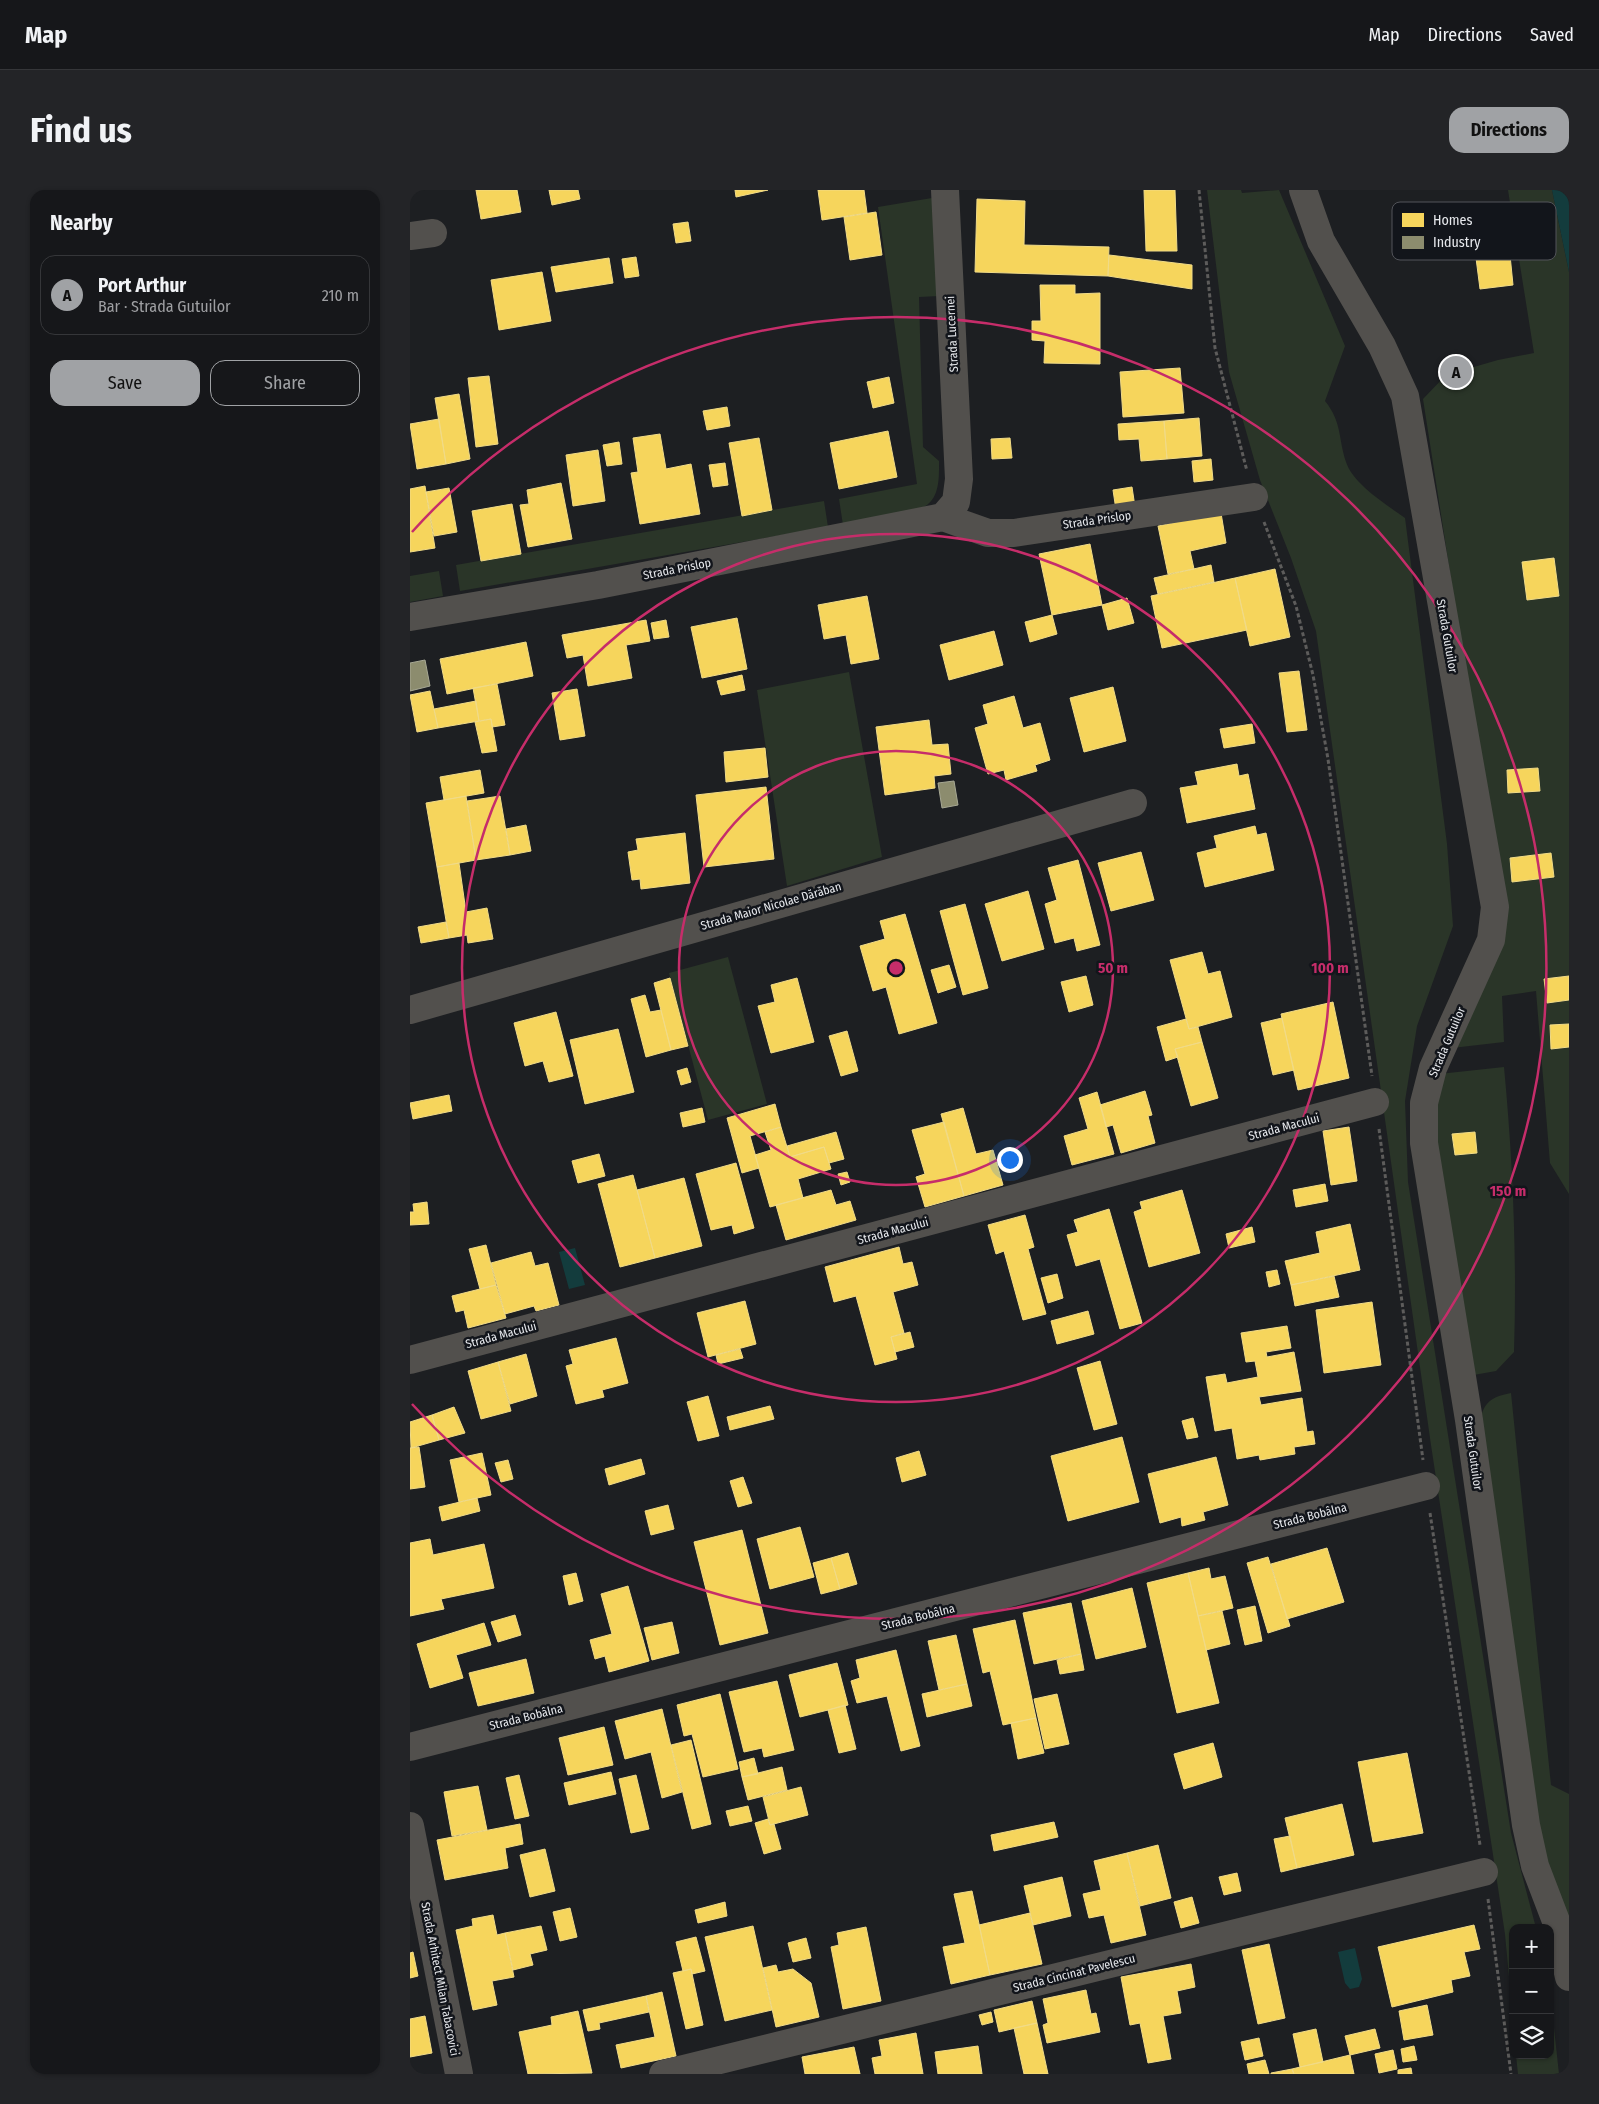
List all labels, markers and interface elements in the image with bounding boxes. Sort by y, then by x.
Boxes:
text: Map [25,21,67,49]
text: Map [1368,24,1400,46]
text: Directions [1428,24,1502,46]
text: Saved [1530,24,1574,46]
button: Directions [1449,107,1569,153]
text: Find us [30,109,132,151]
legend [1392,202,1556,260]
text: Nearby [50,210,112,236]
text: Homes [1433,212,1473,229]
text: Industry [1433,234,1481,251]
text: Port Arthur [98,274,186,297]
text: A [63,286,71,305]
text: 210 m [322,286,359,305]
street label: Strada Lucernei [943,295,961,373]
text: Bar · Strada Gutuilor [98,297,231,316]
pin: A [1440,353,1472,391]
button: Save [50,360,200,406]
button: Share [210,360,360,406]
street label: Strada Prislop [1062,508,1132,532]
street label: Strada Prislop [642,556,712,582]
street label: Strada Gutuilor [1434,598,1461,675]
street label: Strada Maior Nicolae Dărăban [699,879,843,933]
centre of rings [887,959,905,977]
text: 50 m [1098,959,1128,977]
text: 100 m [1311,959,1349,977]
street label: Strada Gutuilor [1426,1004,1468,1079]
street label: Strada Macului [1247,1111,1321,1143]
your location [997,1147,1023,1173]
text: 150 m [1490,1182,1526,1200]
street label: Strada Macului [856,1215,930,1247]
street label: Strada Macului [464,1319,538,1351]
street label: Strada Gutuilor [1461,1415,1485,1492]
street label: Strada Bobâlna [1272,1500,1348,1532]
street label: Strada Bobâlna [880,1601,956,1633]
street label: Strada Bobâlna [488,1701,564,1733]
street label: Strada Arhitect Milan Tabacovici [418,1901,462,2057]
map controls [1509,1924,1554,2059]
button: + [1509,1924,1554,1969]
street label: Strada Cincinat Pavelescu [1012,1951,1136,1995]
button: − [1509,1969,1554,2014]
button: layers [1509,2014,1554,2059]

